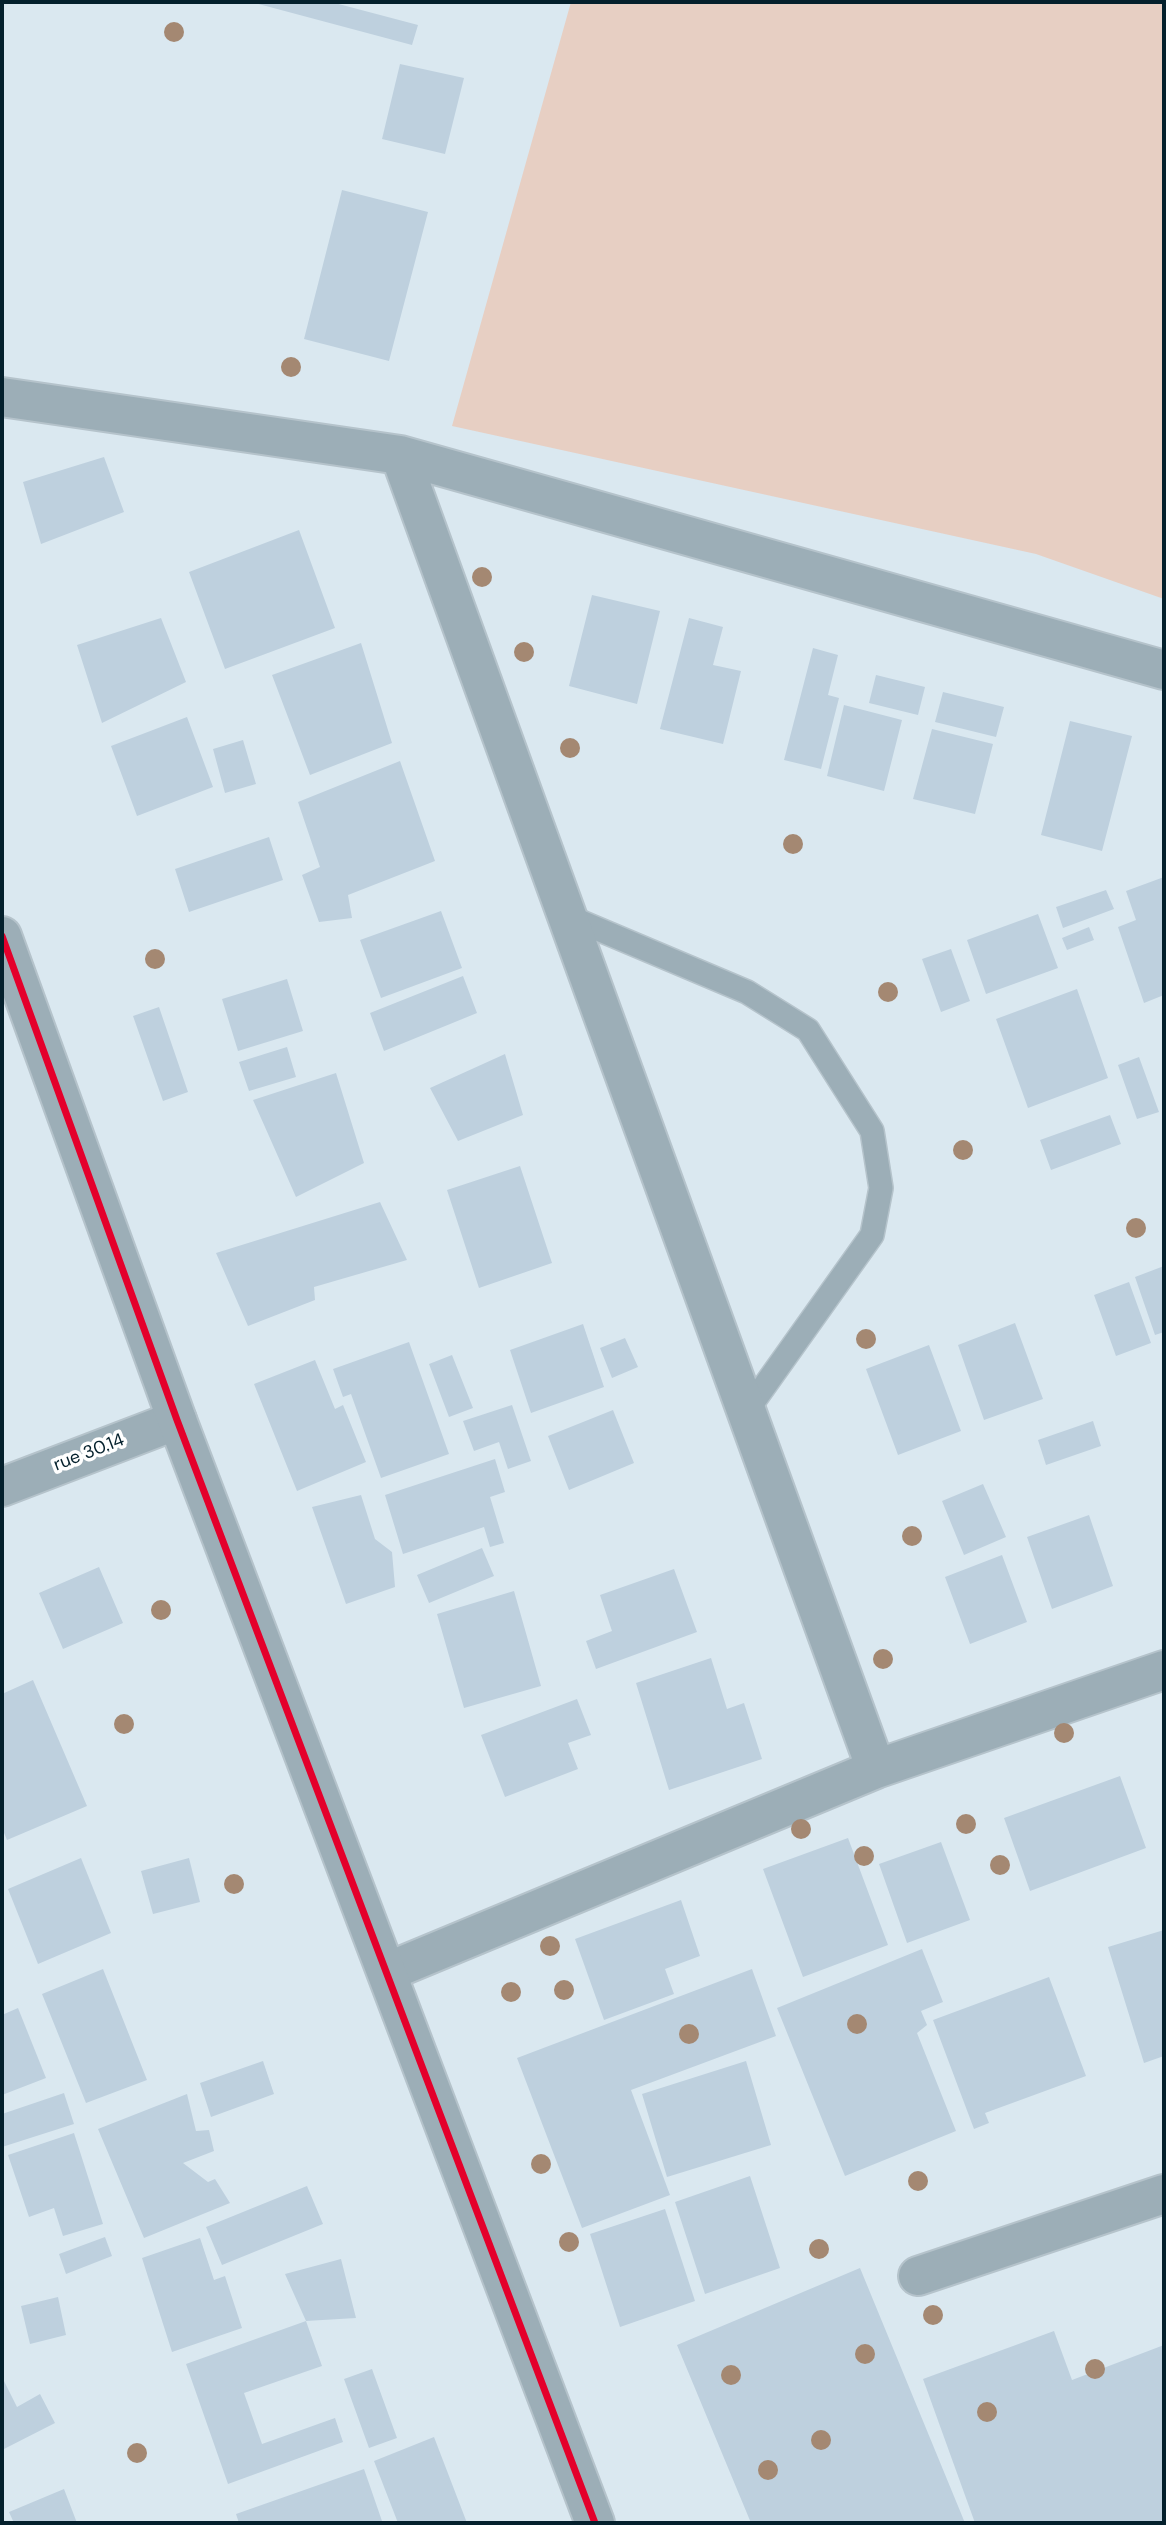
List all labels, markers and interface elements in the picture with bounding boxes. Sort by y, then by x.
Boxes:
street label: rue 30.14 [51,1430,127,1476]

